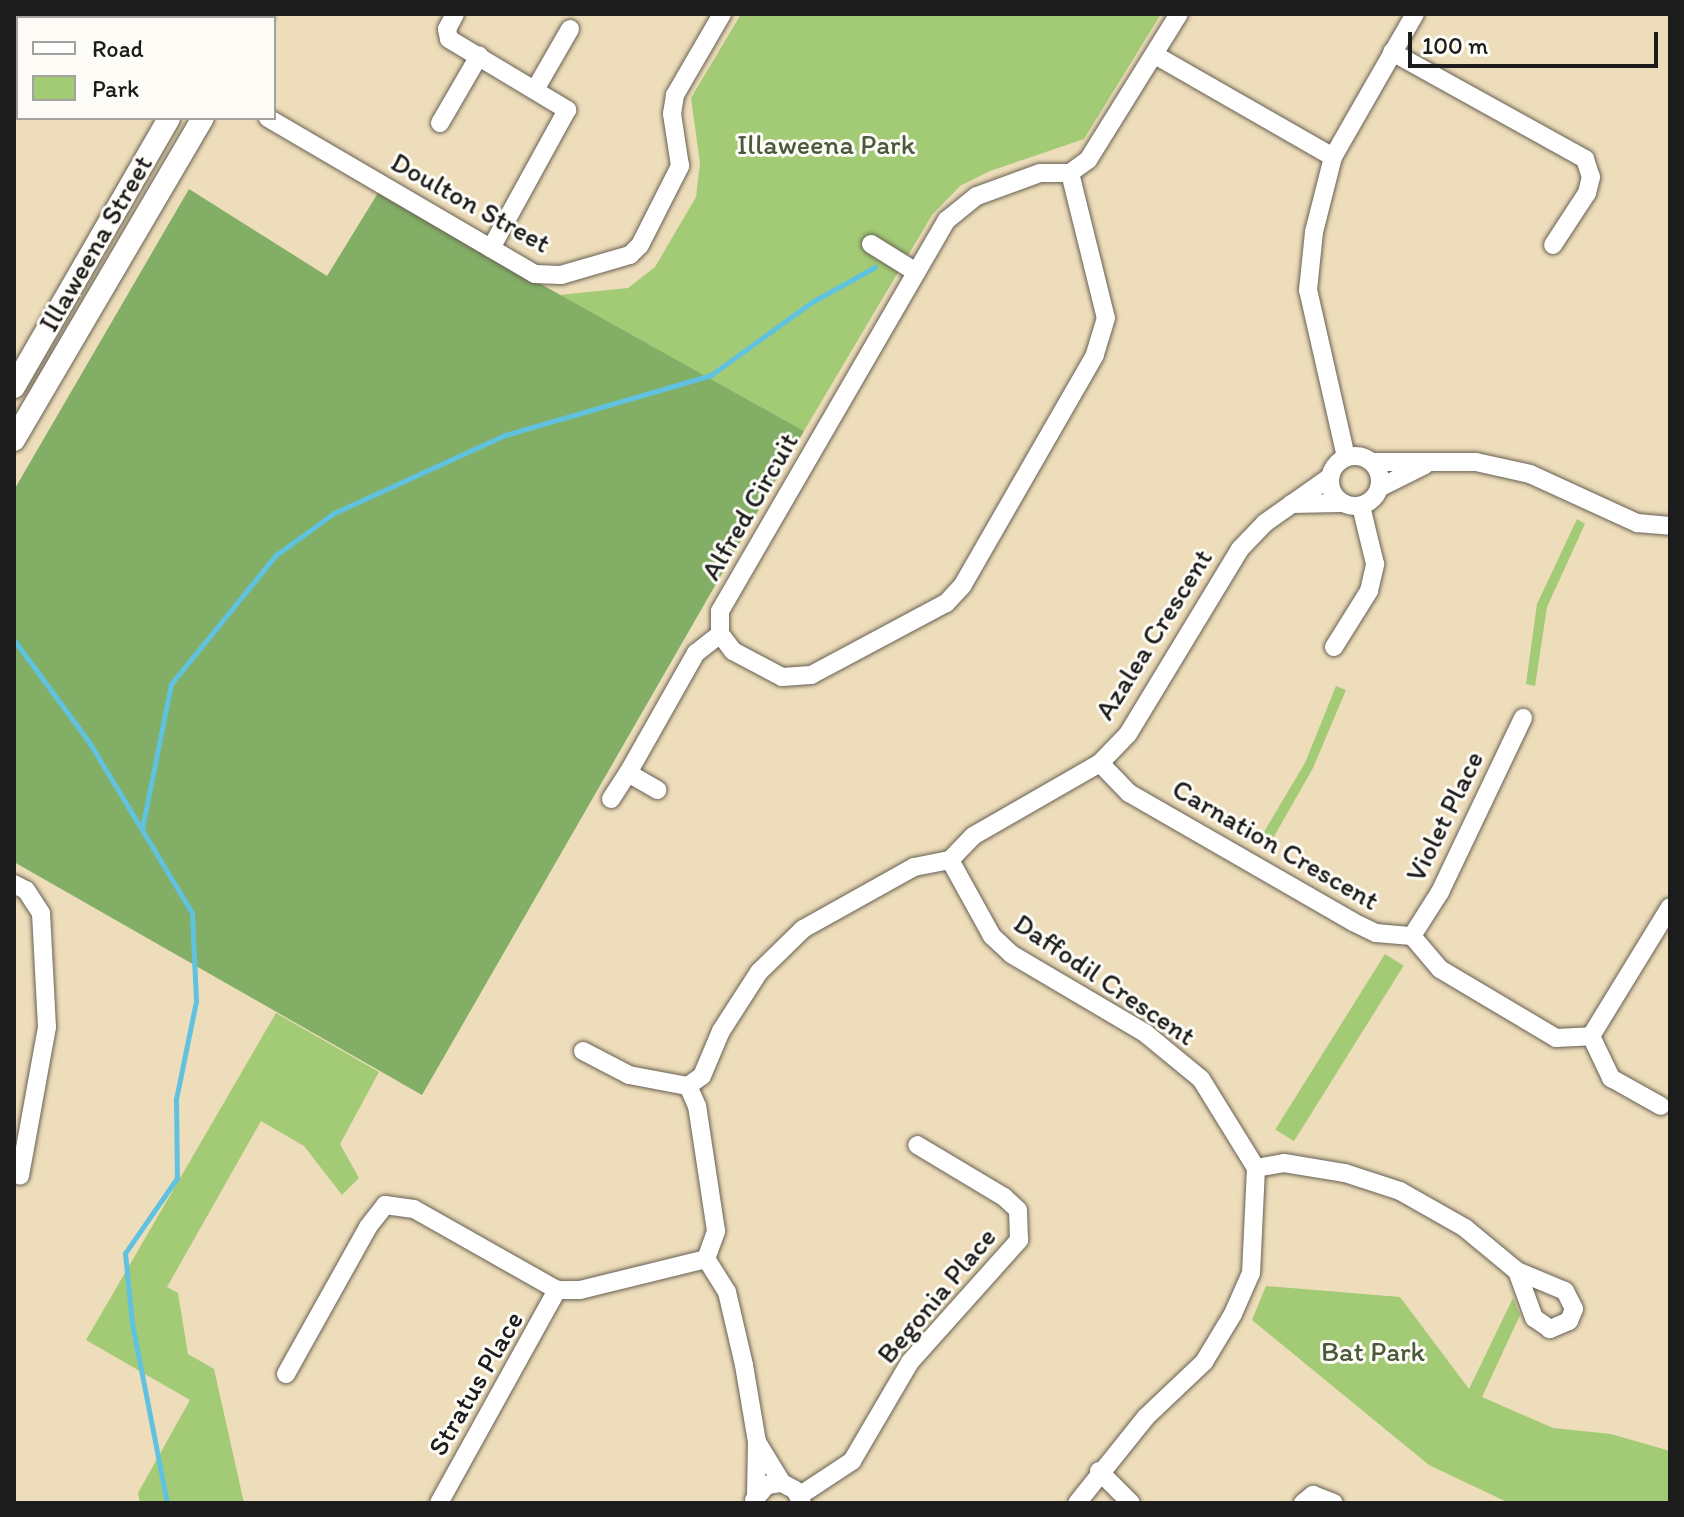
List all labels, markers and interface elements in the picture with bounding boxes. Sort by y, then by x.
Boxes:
legend [16,16,276,120]
scale bar [1412,16,1662,66]
text: 100 m [1422,31,1488,60]
text: Road [92,34,144,63]
text: Park [92,74,139,103]
park label: Illaweena Park [737,127,915,161]
street label: Doulton Street [385,144,557,260]
street label: Illaweena Street [31,149,159,337]
street label: Alfred Circuit [693,426,805,586]
street label: Azalea Crescent [1087,542,1219,726]
street label: Violet Place [1398,745,1490,887]
street label: Carnation Crescent [1166,771,1386,917]
street label: Daffodil Crescent [1008,906,1202,1052]
street label: Begonia Place [869,1220,1003,1370]
street label: Stratus Place [420,1305,530,1461]
park label: Bat Park [1321,1334,1425,1368]

